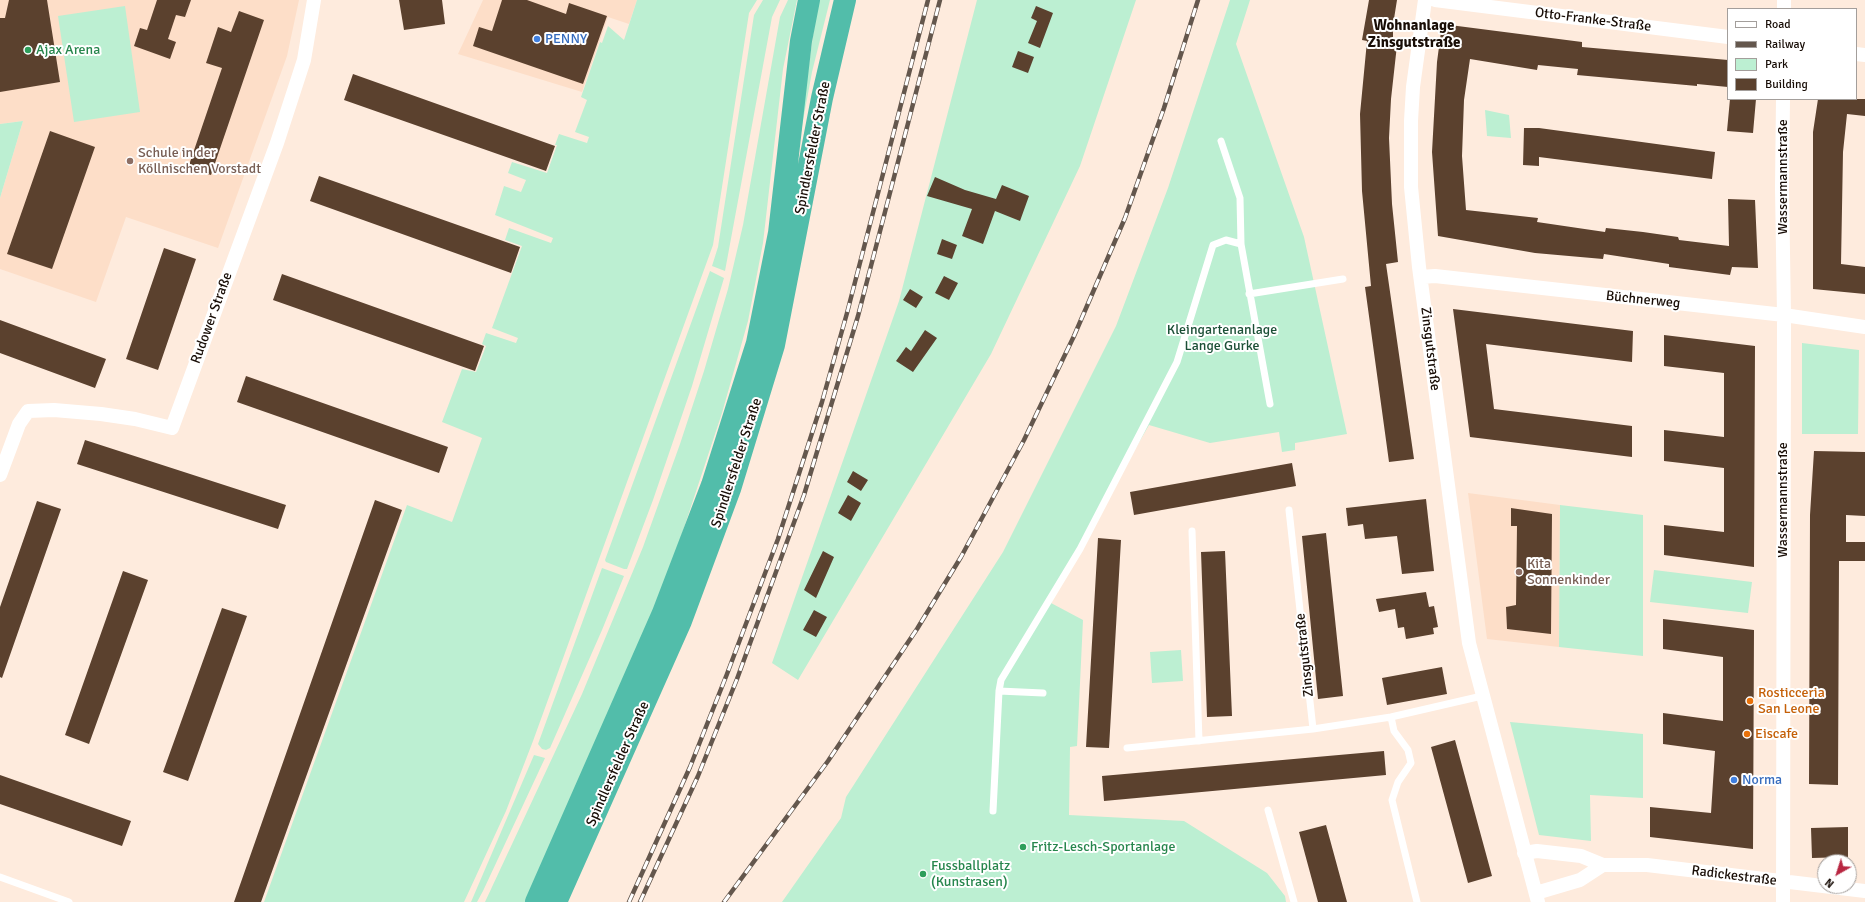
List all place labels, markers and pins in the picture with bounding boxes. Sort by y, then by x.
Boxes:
place label: PENNY [545,31,587,47]
marker: PENNY [532,34,542,44]
place label: Ajax Arena [36,42,100,58]
marker: Ajax Arena [23,45,33,55]
place label: Schule in der Köllnischen Vorstadt [138,145,261,178]
marker: Schule in der Köllnischen Vorstadt [125,156,135,166]
place label: Kita Sonnenkinder [1527,556,1610,588]
marker: Kita Sonnenkinder [1514,567,1524,577]
place label: Rosticceria San Leone [1758,685,1825,718]
marker: Rosticceria San Leone [1745,696,1755,706]
place label: Eiscafe [1755,726,1798,742]
marker: Eiscafe [1742,729,1752,739]
place label: Norma [1742,772,1782,788]
marker: Norma [1729,775,1739,785]
place label: Fritz-Lesch-Sportanlage [1031,839,1175,855]
marker: Fritz-Lesch-Sportanlage [1018,842,1028,852]
place label: Fussballplatz (Kunstrasen) [931,858,1010,890]
marker: Fussballplatz (Kunstrasen) [918,869,928,879]

